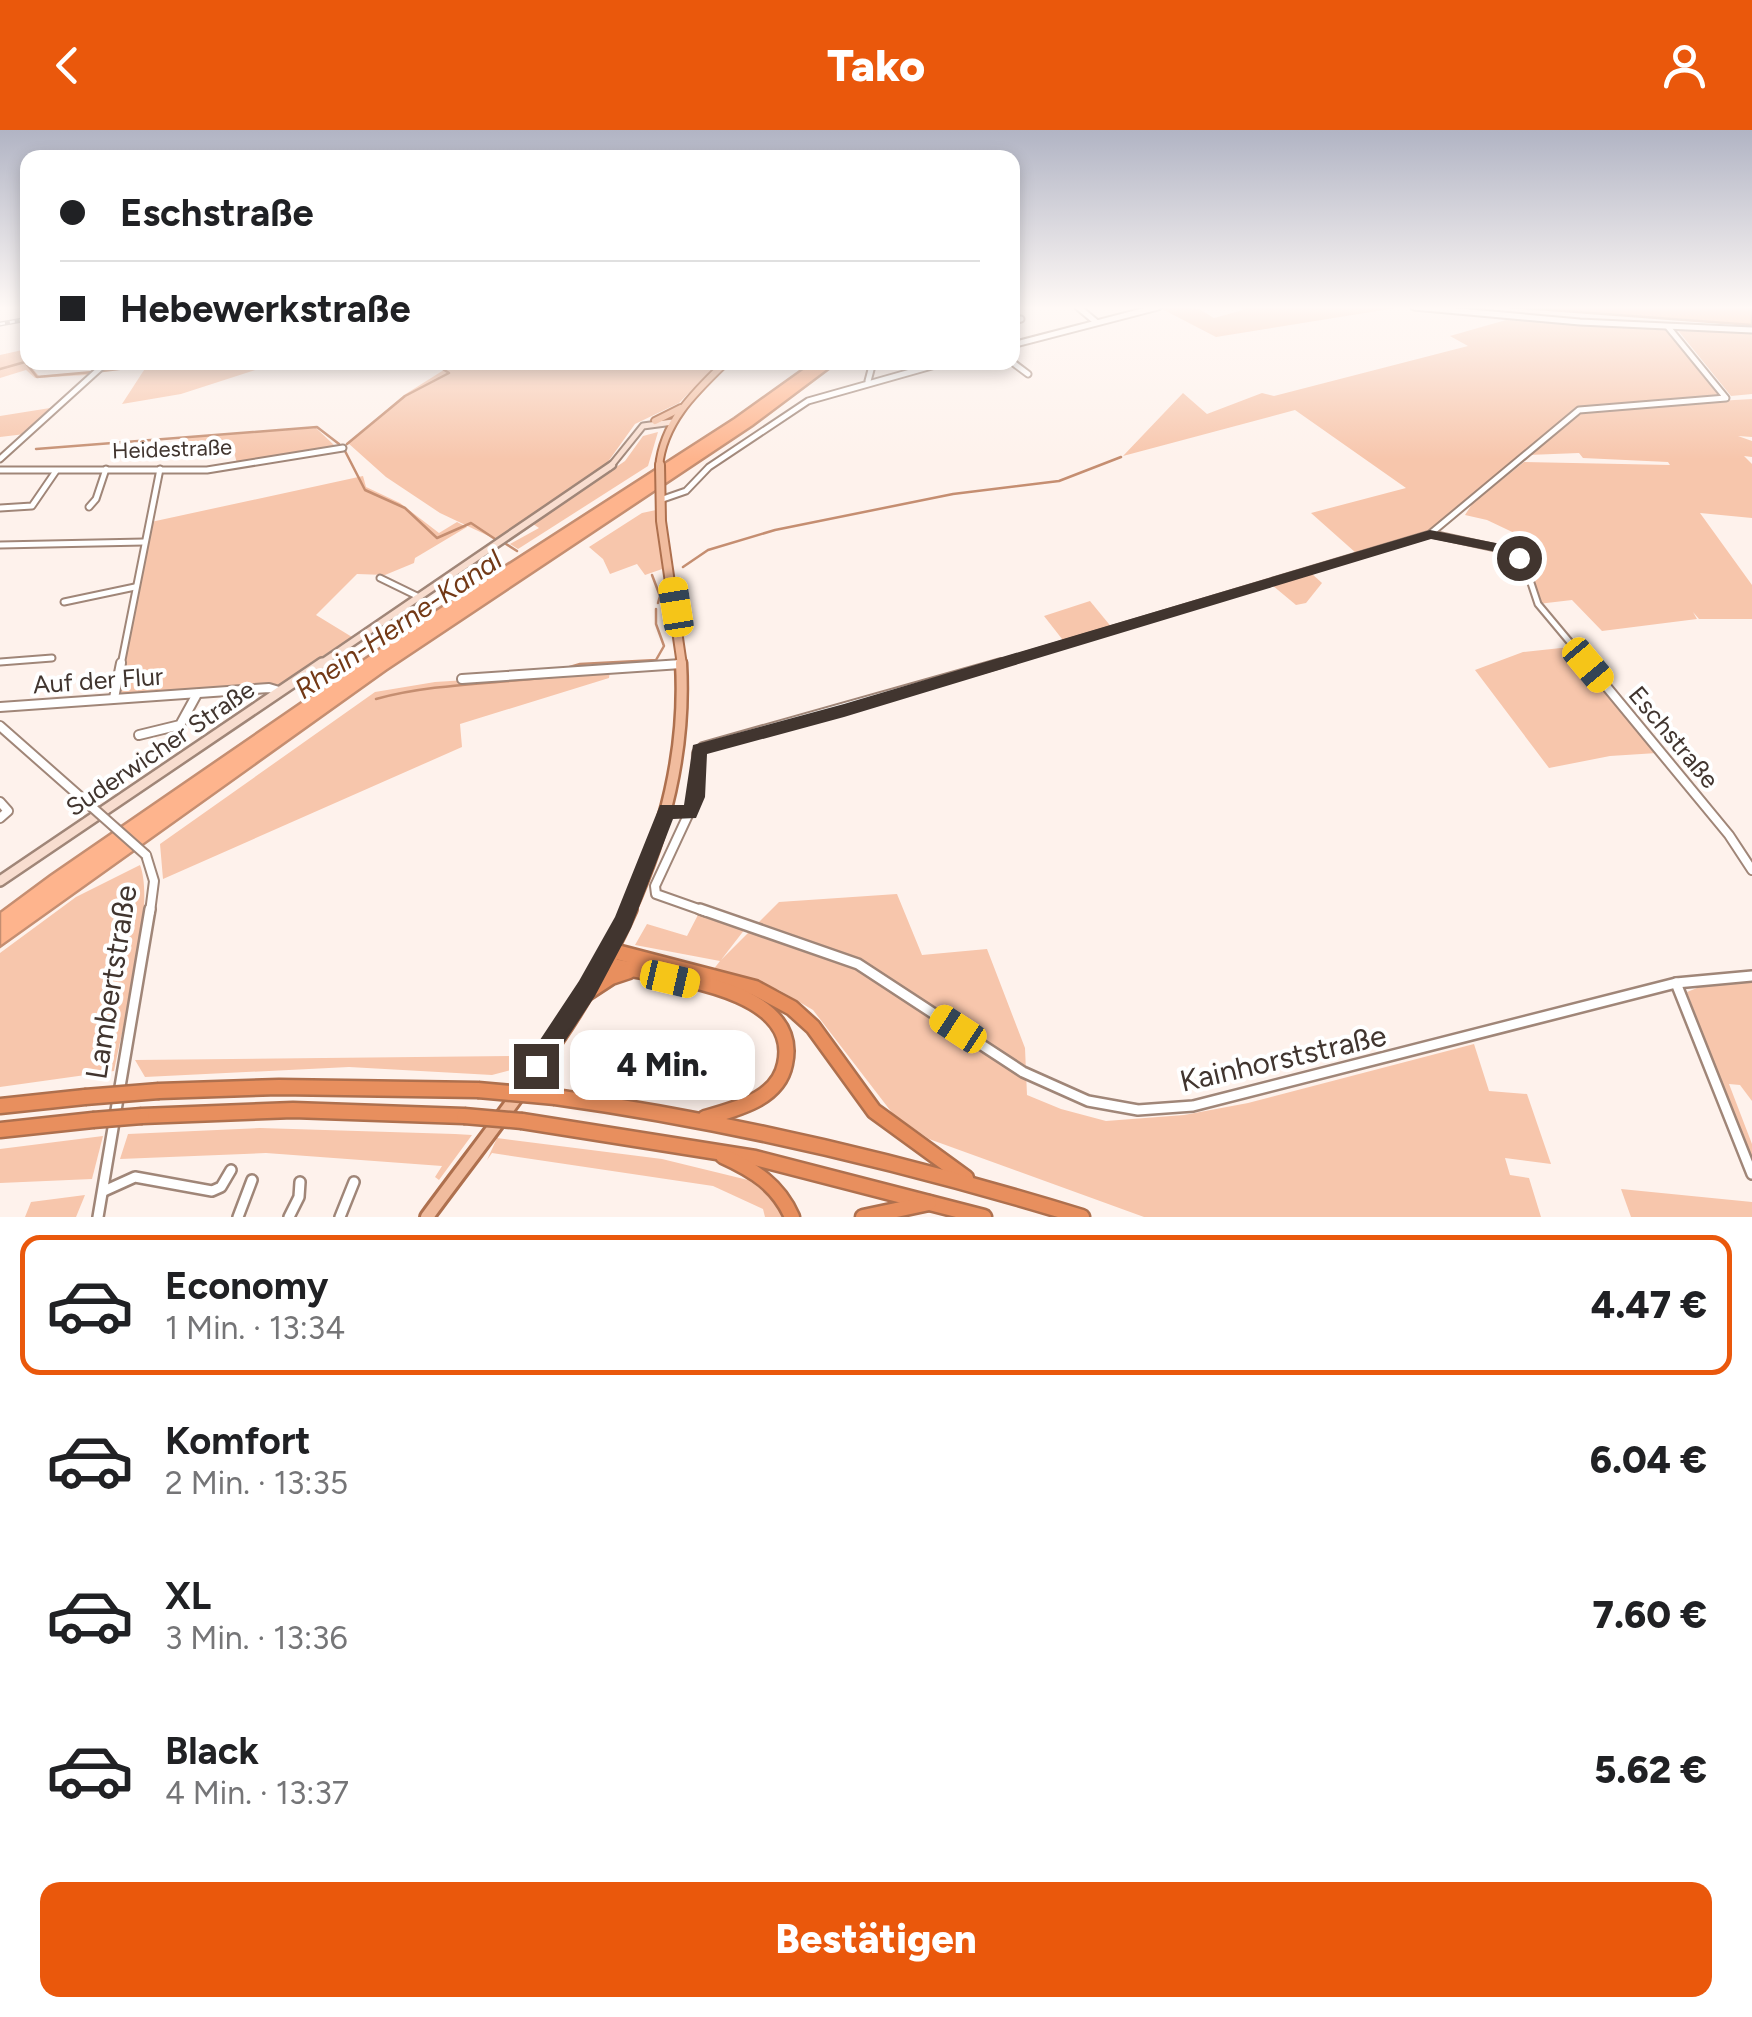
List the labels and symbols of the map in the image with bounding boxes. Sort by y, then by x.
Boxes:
street label: Heidestraße [111,433,233,465]
route start [1497,536,1542,581]
water label: Rhein-Herne-Kanal [288,542,509,706]
car [656,575,696,639]
car [1557,632,1619,698]
street label: Auf der Flur [32,660,165,700]
street label: Suderwicher Straße [60,674,260,822]
street label: Eschstraße [1623,680,1725,794]
street label: Lambertstraße [77,882,145,1082]
car [637,958,703,1000]
car [925,1000,991,1058]
street label: Kainhorststraße [1176,1016,1390,1100]
callout: 4 Min. [571,1031,756,1101]
route end [514,1044,559,1089]

